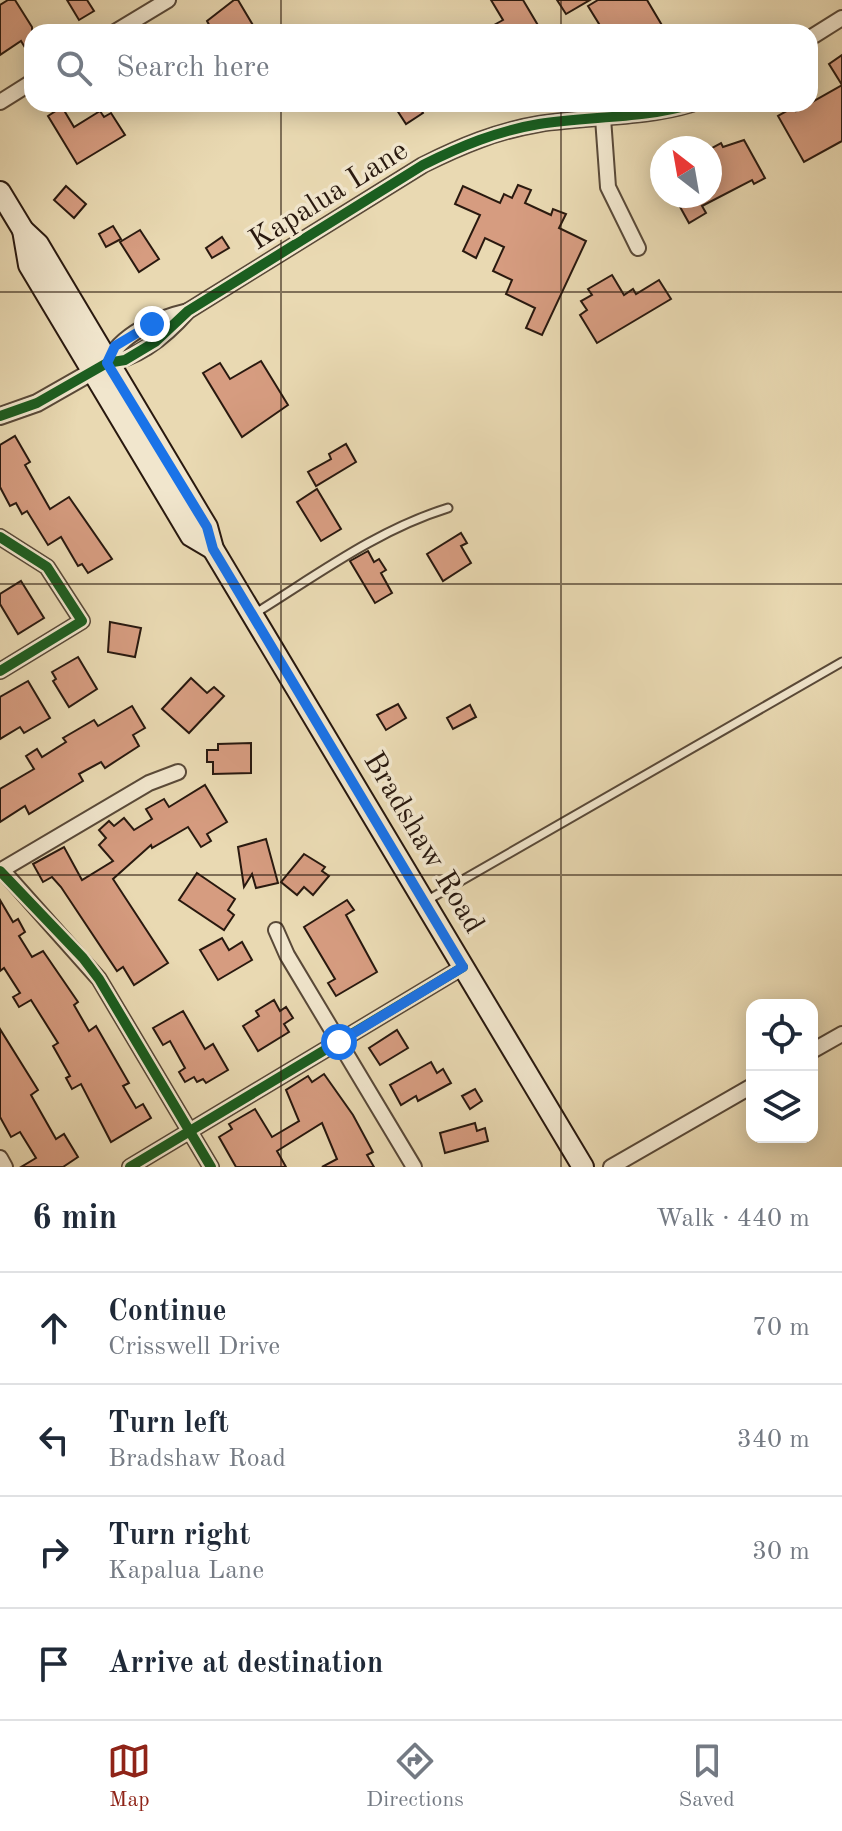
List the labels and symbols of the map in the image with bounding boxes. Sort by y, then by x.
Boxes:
street label: Kapalua Lane [245,136,413,256]
north arrow [650,136,722,208]
route end [134,306,170,342]
street label: Bradshaw Road [357,747,489,939]
route start [321,1024,357,1060]

